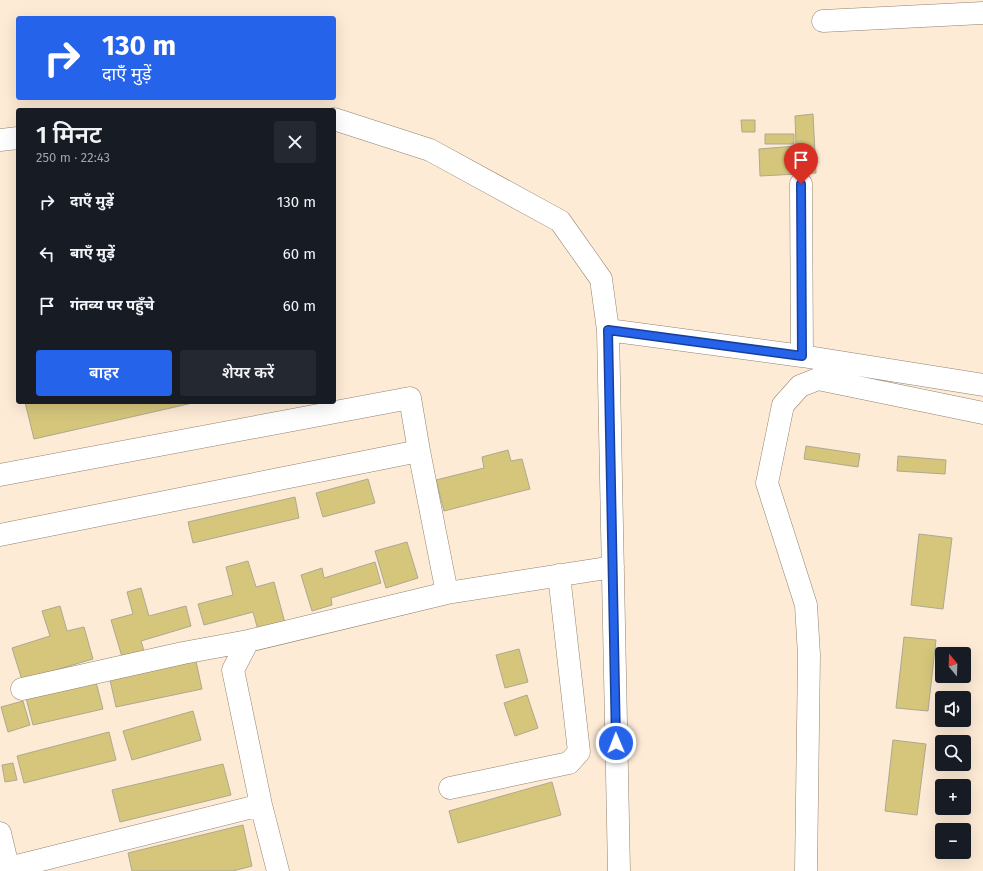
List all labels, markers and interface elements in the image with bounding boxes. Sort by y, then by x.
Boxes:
text: 130 m [102,29,176,62]
icon: right [36,32,88,84]
text: दाएँ मुड़ें [102,63,151,85]
text: 1 मिनट [36,121,102,149]
button: close [274,121,316,163]
pin [784,143,818,184]
icon: arrive [790,149,812,171]
text: 250 m · 22:43 [36,150,110,165]
icon: right [36,191,58,213]
text: दाएँ मुड़ें [70,192,114,210]
text: 130 m [277,193,316,211]
icon: left [36,243,58,265]
text: बाएँ मुड़ें [70,244,115,262]
text: 60 m [283,245,316,263]
icon: arrive [36,295,58,317]
text: गंतव्य पर पहुँचे [70,296,154,314]
text: 60 m [283,297,316,315]
button: बाहर [36,350,172,396]
button: शेयर करें [180,350,316,396]
north arrow [935,647,971,683]
map controls [935,647,971,859]
button: sound [935,691,971,727]
position arrow [595,722,637,764]
button: search [935,735,971,771]
button: + [935,779,971,815]
button: − [935,823,971,859]

